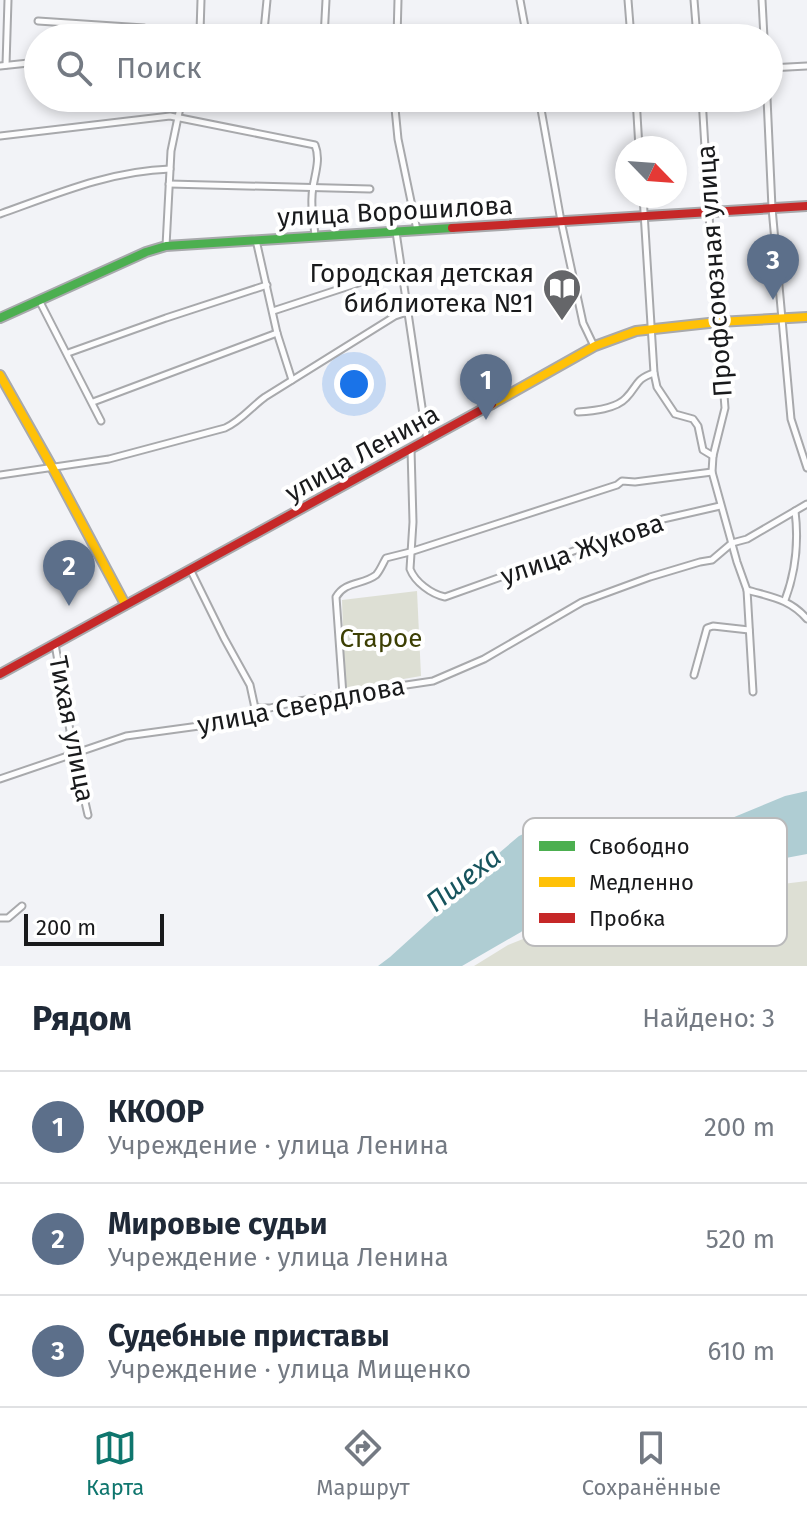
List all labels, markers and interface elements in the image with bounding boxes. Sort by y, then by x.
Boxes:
search box [24,24,783,112]
icon: search [52,46,96,90]
text: Поиск [116,50,202,86]
north arrow [615,136,687,208]
street label: Профсоюзная улица [690,144,739,398]
street label: улица Ворошилова [276,190,514,233]
pin: 3 [747,234,799,300]
place label: Городская детская библиотека №1 [309,258,534,319]
library icon: Городская детская библиотека №1 [541,267,583,322]
pin: 1 [460,354,512,420]
your location [334,364,374,404]
street label: улица Ленина [280,398,445,508]
street label: улица Жукова [497,507,668,592]
pin: 2 [43,540,95,606]
park label: Старое [340,623,422,654]
street label: Тихая улица [42,653,101,805]
street label: улица Свердлова [195,670,407,741]
legend [523,818,787,946]
text: Свободно [589,833,690,860]
water label: Пшеха [419,840,507,919]
text: Медленно [589,869,694,896]
text: Пробка [589,905,666,932]
scale bar [24,910,164,946]
text: 200 m [36,914,96,941]
text: Рядом [32,998,131,1039]
text: Найдено: 3 [642,1003,775,1034]
text: ККООР [108,1094,204,1130]
text: 1 [52,1112,64,1143]
text: 200 m [704,1112,775,1143]
text: Учреждение · улица Ленина [108,1130,449,1161]
text: Мировые судьи [108,1206,327,1242]
text: 2 [51,1224,65,1255]
text: 520 m [706,1224,775,1255]
text: Учреждение · улица Ленина [108,1242,449,1273]
text: Судебные приставы [108,1318,390,1354]
text: 3 [51,1336,65,1367]
text: 610 m [707,1336,775,1367]
text: Учреждение · улица Мищенко [108,1354,471,1385]
tab: Карта [86,1426,144,1501]
tab: Маршрут [316,1426,410,1501]
tab: Сохранённые [582,1426,721,1501]

